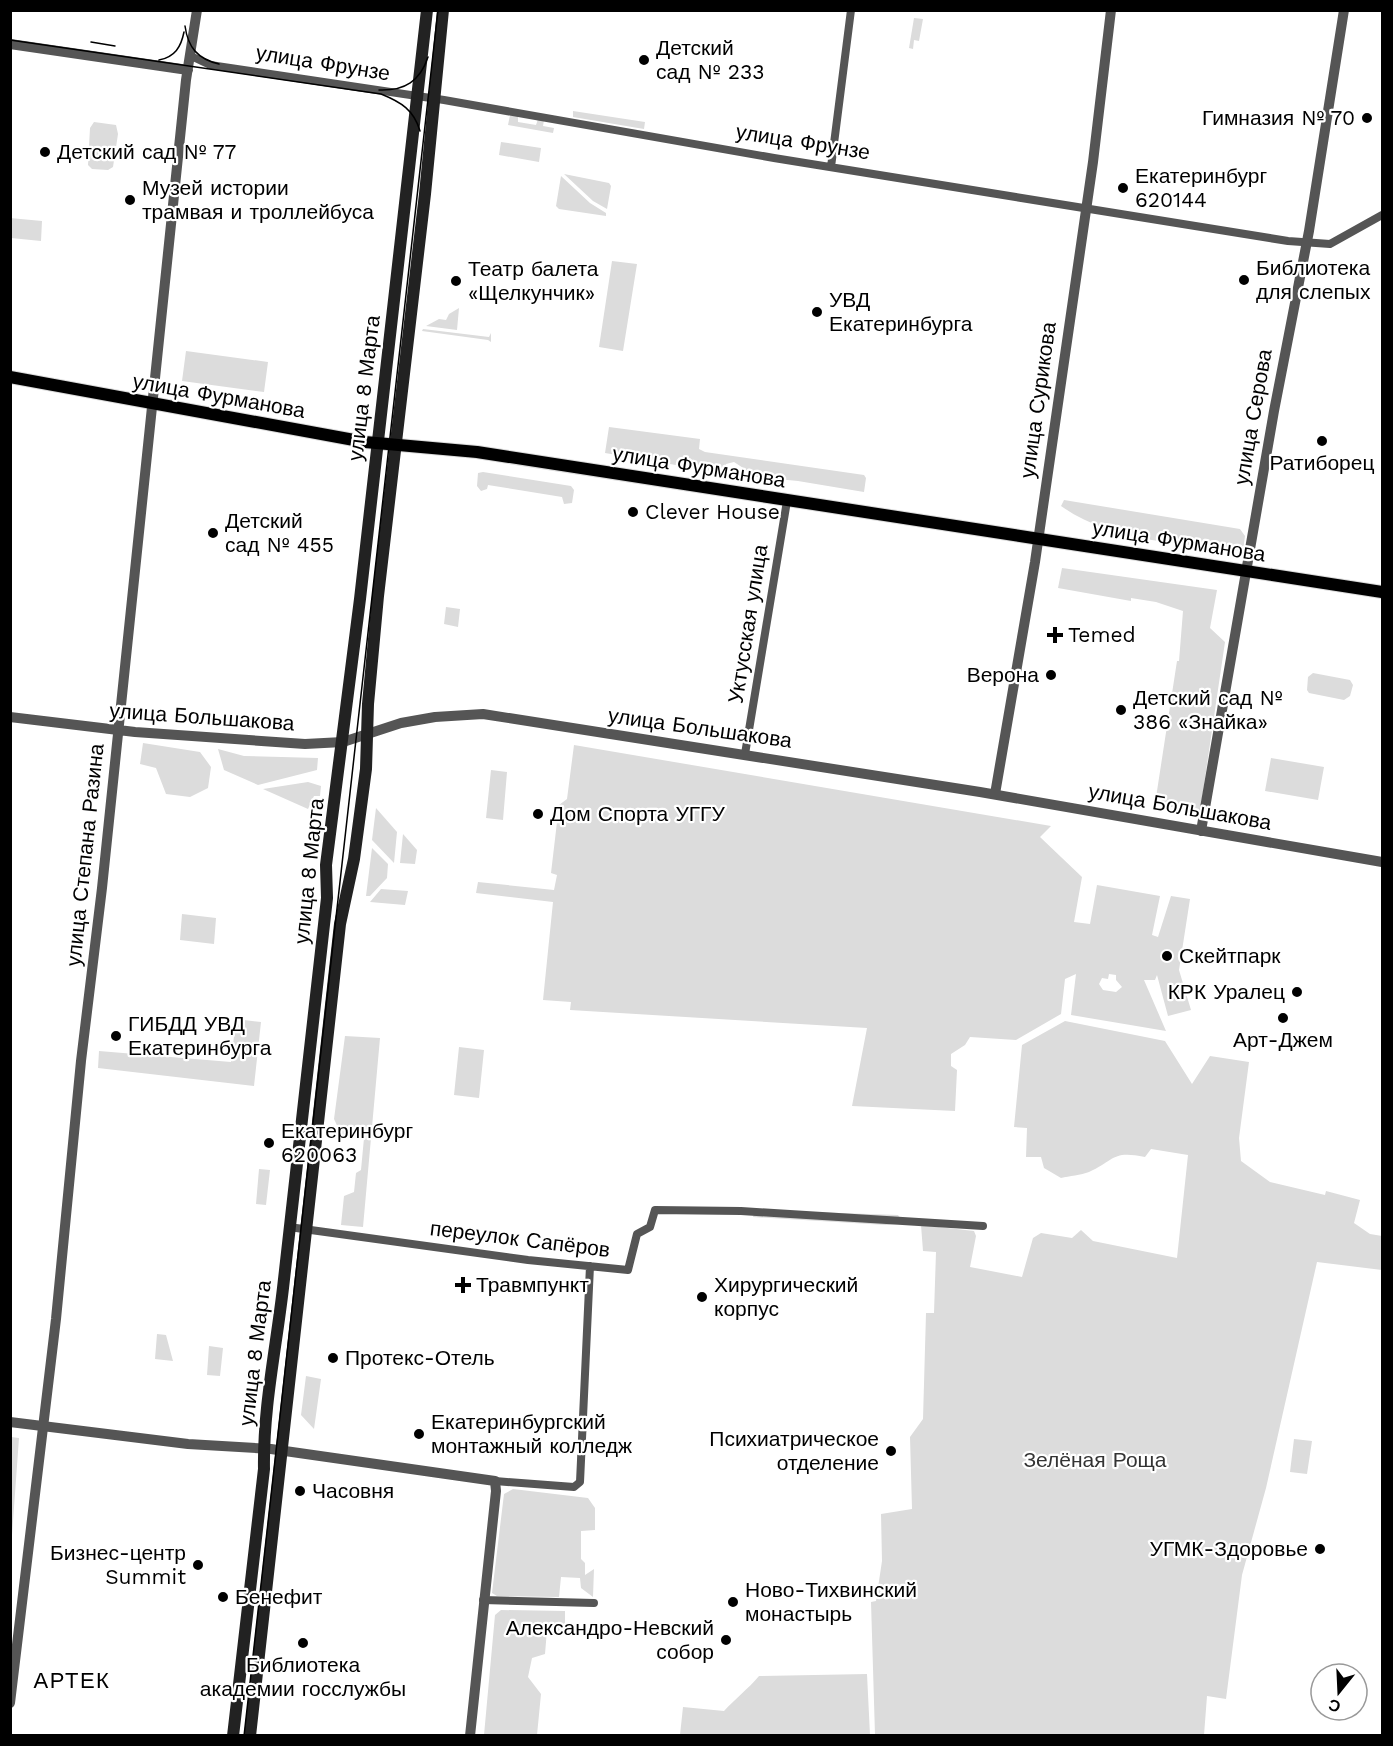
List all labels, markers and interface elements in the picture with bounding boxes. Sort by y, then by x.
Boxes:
place label: Детский сад № 233 [656,35,764,84]
street label: улица Фрунзе [254,40,392,85]
marker: Детский сад № 233 [637,53,651,67]
place label: Гимназия № 70 [1202,105,1355,130]
marker: Гимназия № 70 [1360,111,1374,125]
street label: улица Фрунзе [734,119,872,164]
place label: Детский сад № 77 [57,139,237,164]
marker: Детский сад № 77 [38,145,52,159]
place label: Екатеринбург 620144 [1135,163,1267,212]
place label: Музей истории трамвая и троллейбуса [142,175,374,224]
marker: Екатеринбург 620144 [1116,181,1130,195]
marker: Музей истории трамвая и троллейбуса [123,193,137,207]
place label: Библиотека для слепых [1256,255,1371,304]
place label: Театр балета «Щелкунчик» [468,256,599,305]
marker: Библиотека для слепых [1237,273,1251,287]
marker: Театр балета «Щелкунчик» [449,274,463,288]
place label: УВД Екатеринбурга [829,287,973,336]
marker: УВД Екатеринбурга [810,305,824,319]
street label: улица 8 Марта [342,313,385,462]
street label: улица Сурикова [1014,320,1061,480]
street label: улица Серова [1228,347,1277,487]
street label: улица Фурманова [131,368,308,423]
marker: Ратиборец [1315,434,1329,448]
street label: улица Фурманова [611,440,788,493]
place label: Ратиборец [1270,450,1374,475]
place label: Clever House [645,499,780,524]
marker: Clever House [626,505,640,519]
place label: Детский сад № 455 [225,508,334,557]
street label: улица Фурманова [1091,514,1268,567]
marker: Детский сад № 455 [206,526,220,540]
street label: Уктусская улица [723,542,772,705]
place label: Temed [1068,622,1136,647]
marker: Temed [1046,626,1064,644]
place label: Верона [967,662,1039,687]
marker: Верона [1044,668,1058,682]
place label: Детский сад № 386 «Знайка» [1133,685,1282,734]
street label: улица Большакова [109,698,296,735]
street label: улица Большакова [607,702,794,753]
marker: Детский сад № 386 «Знайка» [1114,703,1128,717]
street label: улица Степана Разина [60,742,109,968]
street label: улица Большакова [1087,778,1274,835]
street label: улица 8 Марта [288,796,329,945]
place label: Дом Спорта УГГУ [550,801,725,826]
marker: Дом Спорта УГГУ [531,807,545,821]
place label: Скейтпарк [1179,943,1281,968]
marker: Скейтпарк [1160,949,1174,963]
place label: КРК Уралец [1168,979,1285,1004]
marker: КРК Уралец [1290,985,1304,999]
place label: ГИБДД УВД Екатеринбурга [128,1011,272,1060]
marker: Арт-Джем [1276,1011,1290,1025]
place label: Арт-Джем [1233,1027,1333,1052]
marker: ГИБДД УВД Екатеринбурга [109,1029,123,1043]
place label: Екатеринбург 620063 [281,1118,413,1167]
marker: Екатеринбург 620063 [262,1136,276,1150]
street label: переулок Сапёров [429,1215,612,1262]
place label: Травмпункт [476,1272,589,1297]
place label: Хирургический корпус [714,1272,858,1321]
marker: Травмпункт [454,1276,472,1294]
street label: улица 8 Марта [233,1278,276,1427]
marker: Хирургический корпус [695,1290,709,1304]
place label: Протекс-Отель [345,1345,495,1370]
marker: Протекс-Отель [326,1351,340,1365]
place label: Екатеринбургский монтажный колледж [431,1409,632,1458]
place label: Психиатрическое отделение [709,1426,879,1475]
marker: Екатеринбургский монтажный колледж [412,1427,426,1441]
marker: Психиатрическое отделение [884,1444,898,1458]
park label: Зелёная Роща [1023,1447,1167,1472]
place label: Часовня [312,1478,394,1503]
marker: Часовня [293,1484,307,1498]
place label: УГМК-Здоровье [1150,1536,1308,1561]
place label: Бизнес-центр Summit [50,1540,186,1589]
marker: УГМК-Здоровье [1313,1542,1327,1556]
marker: Бизнес-центр Summit [191,1558,205,1572]
place label: Ново-Тихвинский монастырь [745,1577,917,1626]
place label: Бенефит [235,1584,323,1609]
marker: Бенефит [216,1590,230,1604]
marker: Ново-Тихвинский монастырь [726,1595,740,1609]
place label: Александро-Невский собор [506,1615,714,1664]
marker: Александро-Невский собор [719,1633,733,1647]
marker: Библиотека академии госслужбы [296,1636,310,1650]
place label: Библиотека академии госслужбы [200,1652,406,1701]
north arrow [1309,1662,1369,1722]
district label: АРТЕК [34,1668,110,1693]
text: С [1326,1695,1343,1717]

